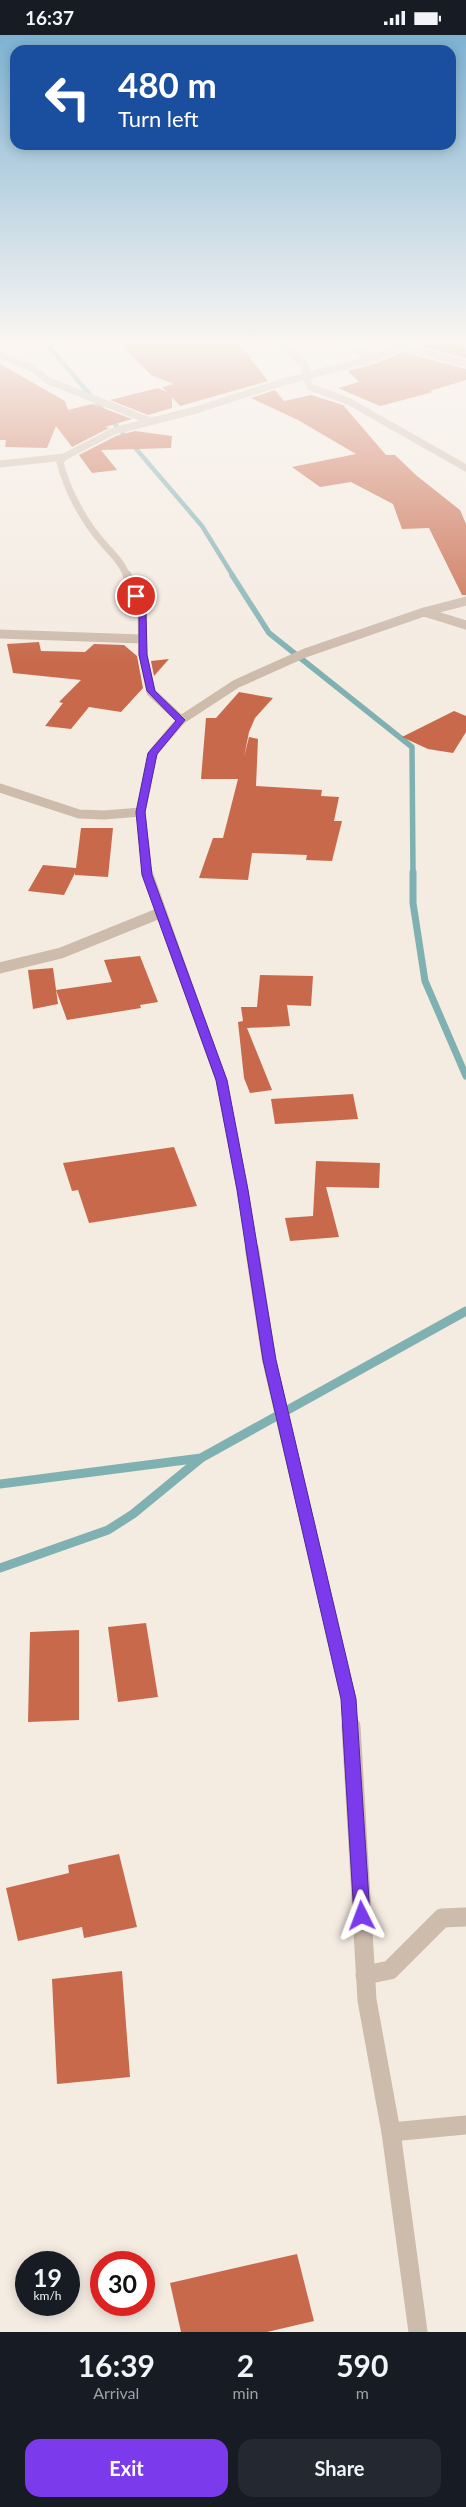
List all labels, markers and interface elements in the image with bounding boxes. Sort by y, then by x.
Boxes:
text: 16:37 [25,6,74,29]
text: 480 m [118,63,217,105]
icon: left [35,65,100,130]
text: Turn left [118,105,199,132]
pin [115,575,157,617]
icon: arrive [122,582,150,610]
position arrow [335,1889,387,1941]
speed limit sign: 30 [90,2251,155,2316]
text: 19 [33,2262,62,2292]
text: km/h [33,2288,62,2303]
text: 16:39 [78,2347,155,2383]
text: 2 [237,2347,254,2383]
text: 590 [336,2347,388,2383]
text: Arrival [93,2383,139,2402]
text: min [233,2383,259,2402]
text: m [356,2383,369,2402]
button: Exit [25,2439,228,2497]
button: Share [238,2439,441,2497]

